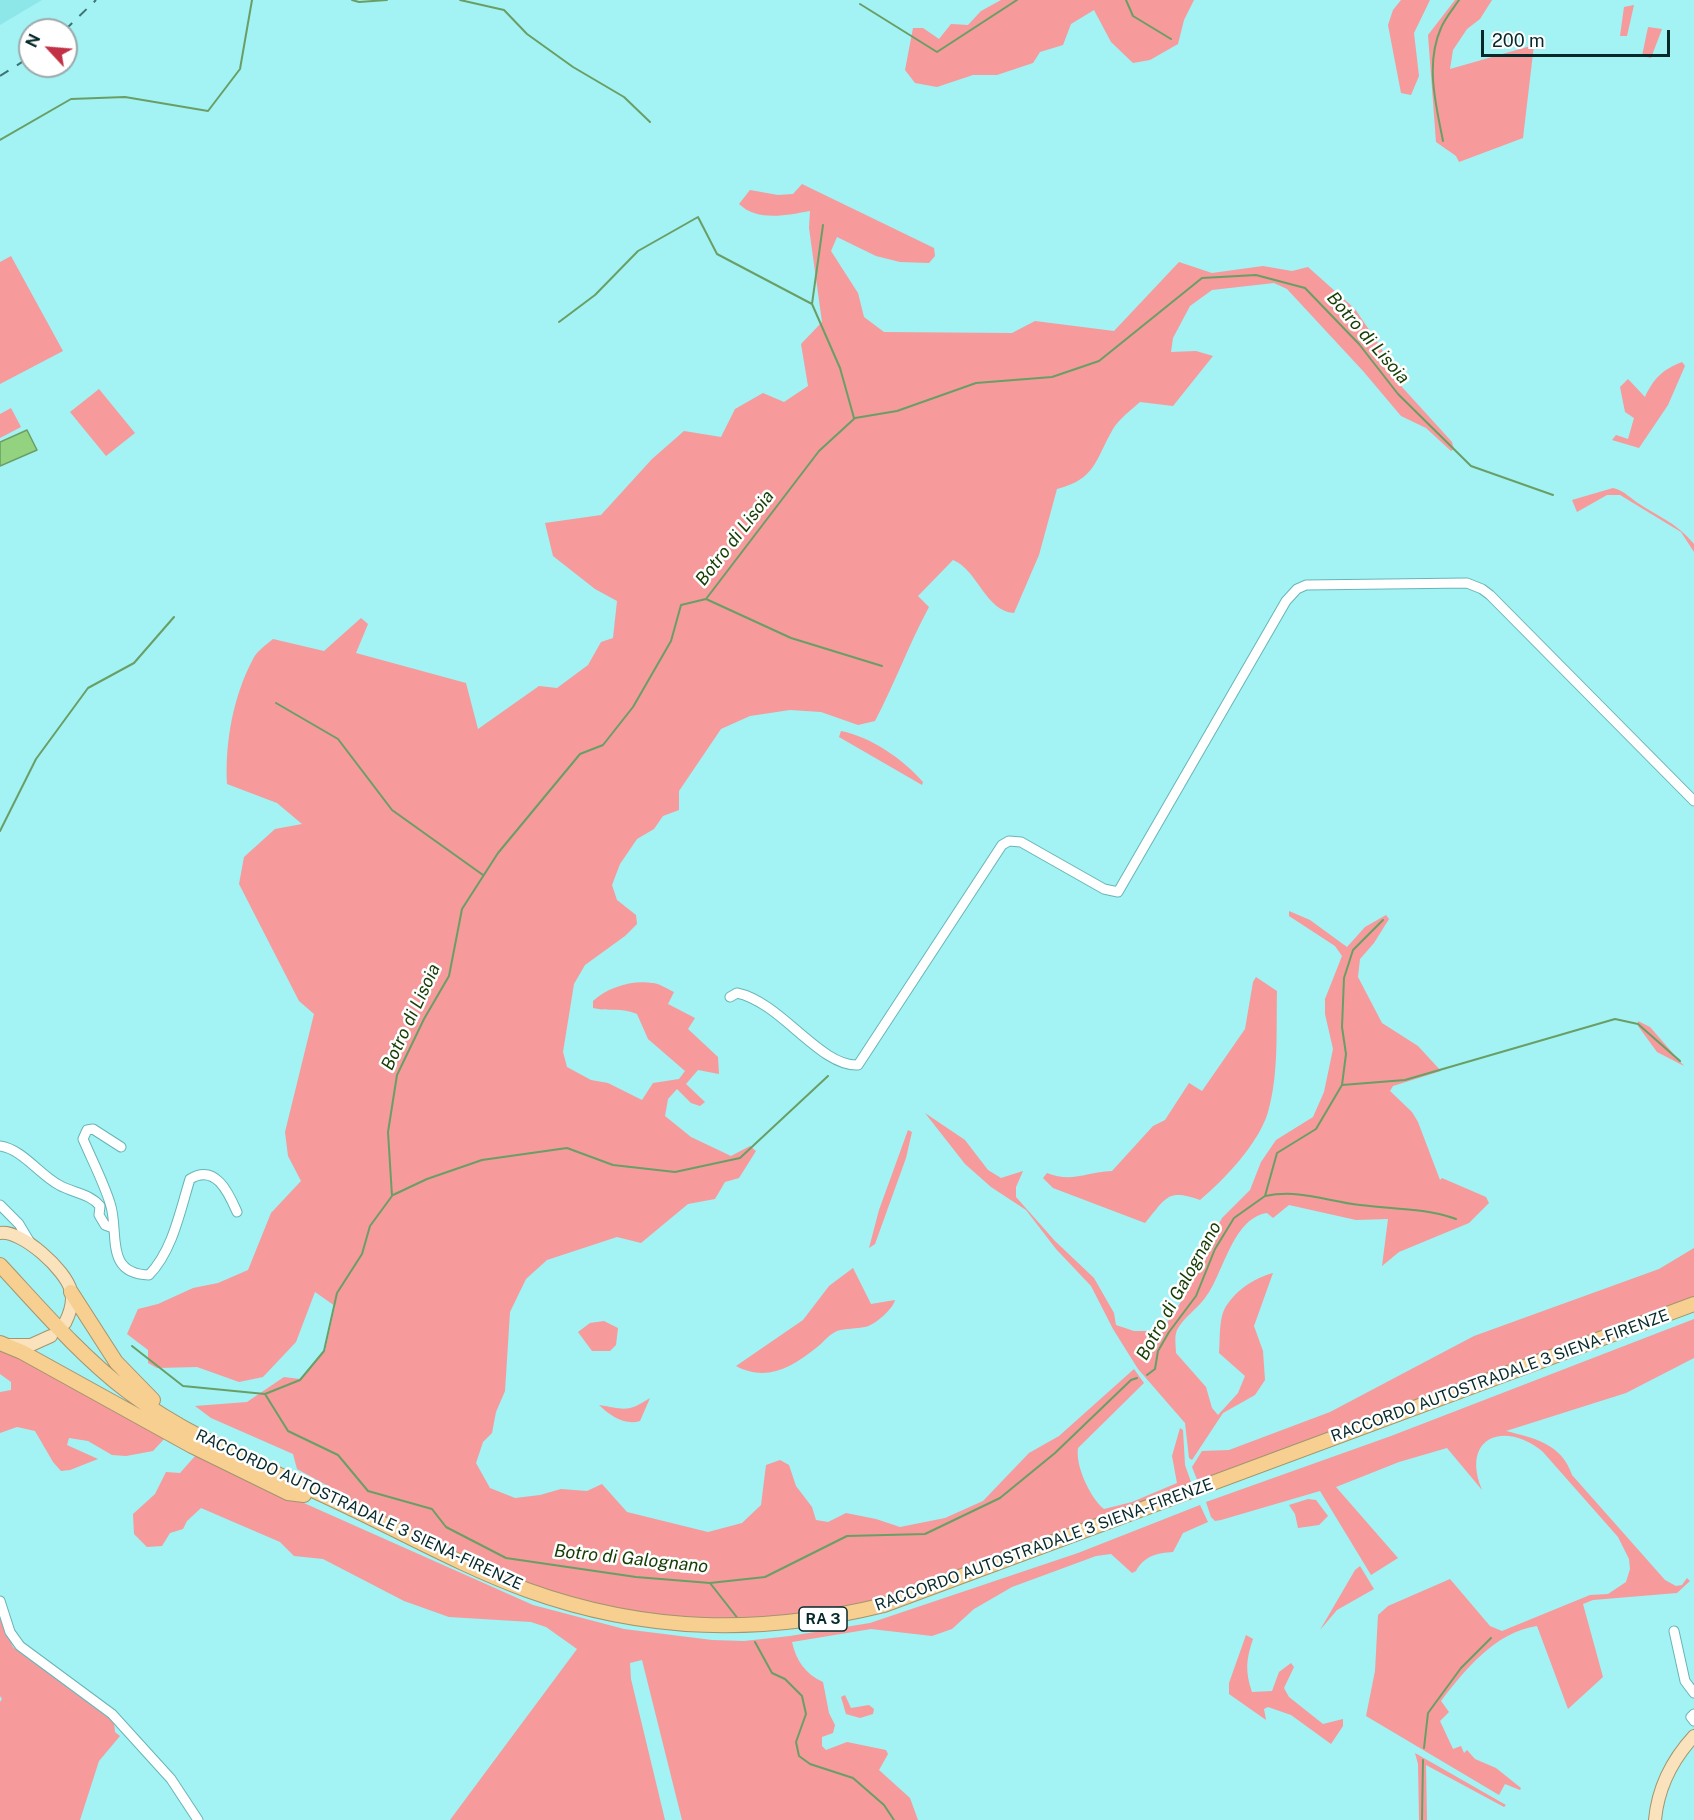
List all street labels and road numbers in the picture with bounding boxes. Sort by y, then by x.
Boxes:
street label: RACCORDO AUTOSTRADALE 3 SIENA-FIRENZE [1328,1306,1672,1446]
street label: RACCORDO AUTOSTRADALE 3 SIENA-FIRENZE [192,1426,526,1594]
street label: RACCORDO AUTOSTRADALE 3 SIENA-FIRENZE [872,1475,1216,1615]
road number: RA 3 [799,1607,847,1631]

